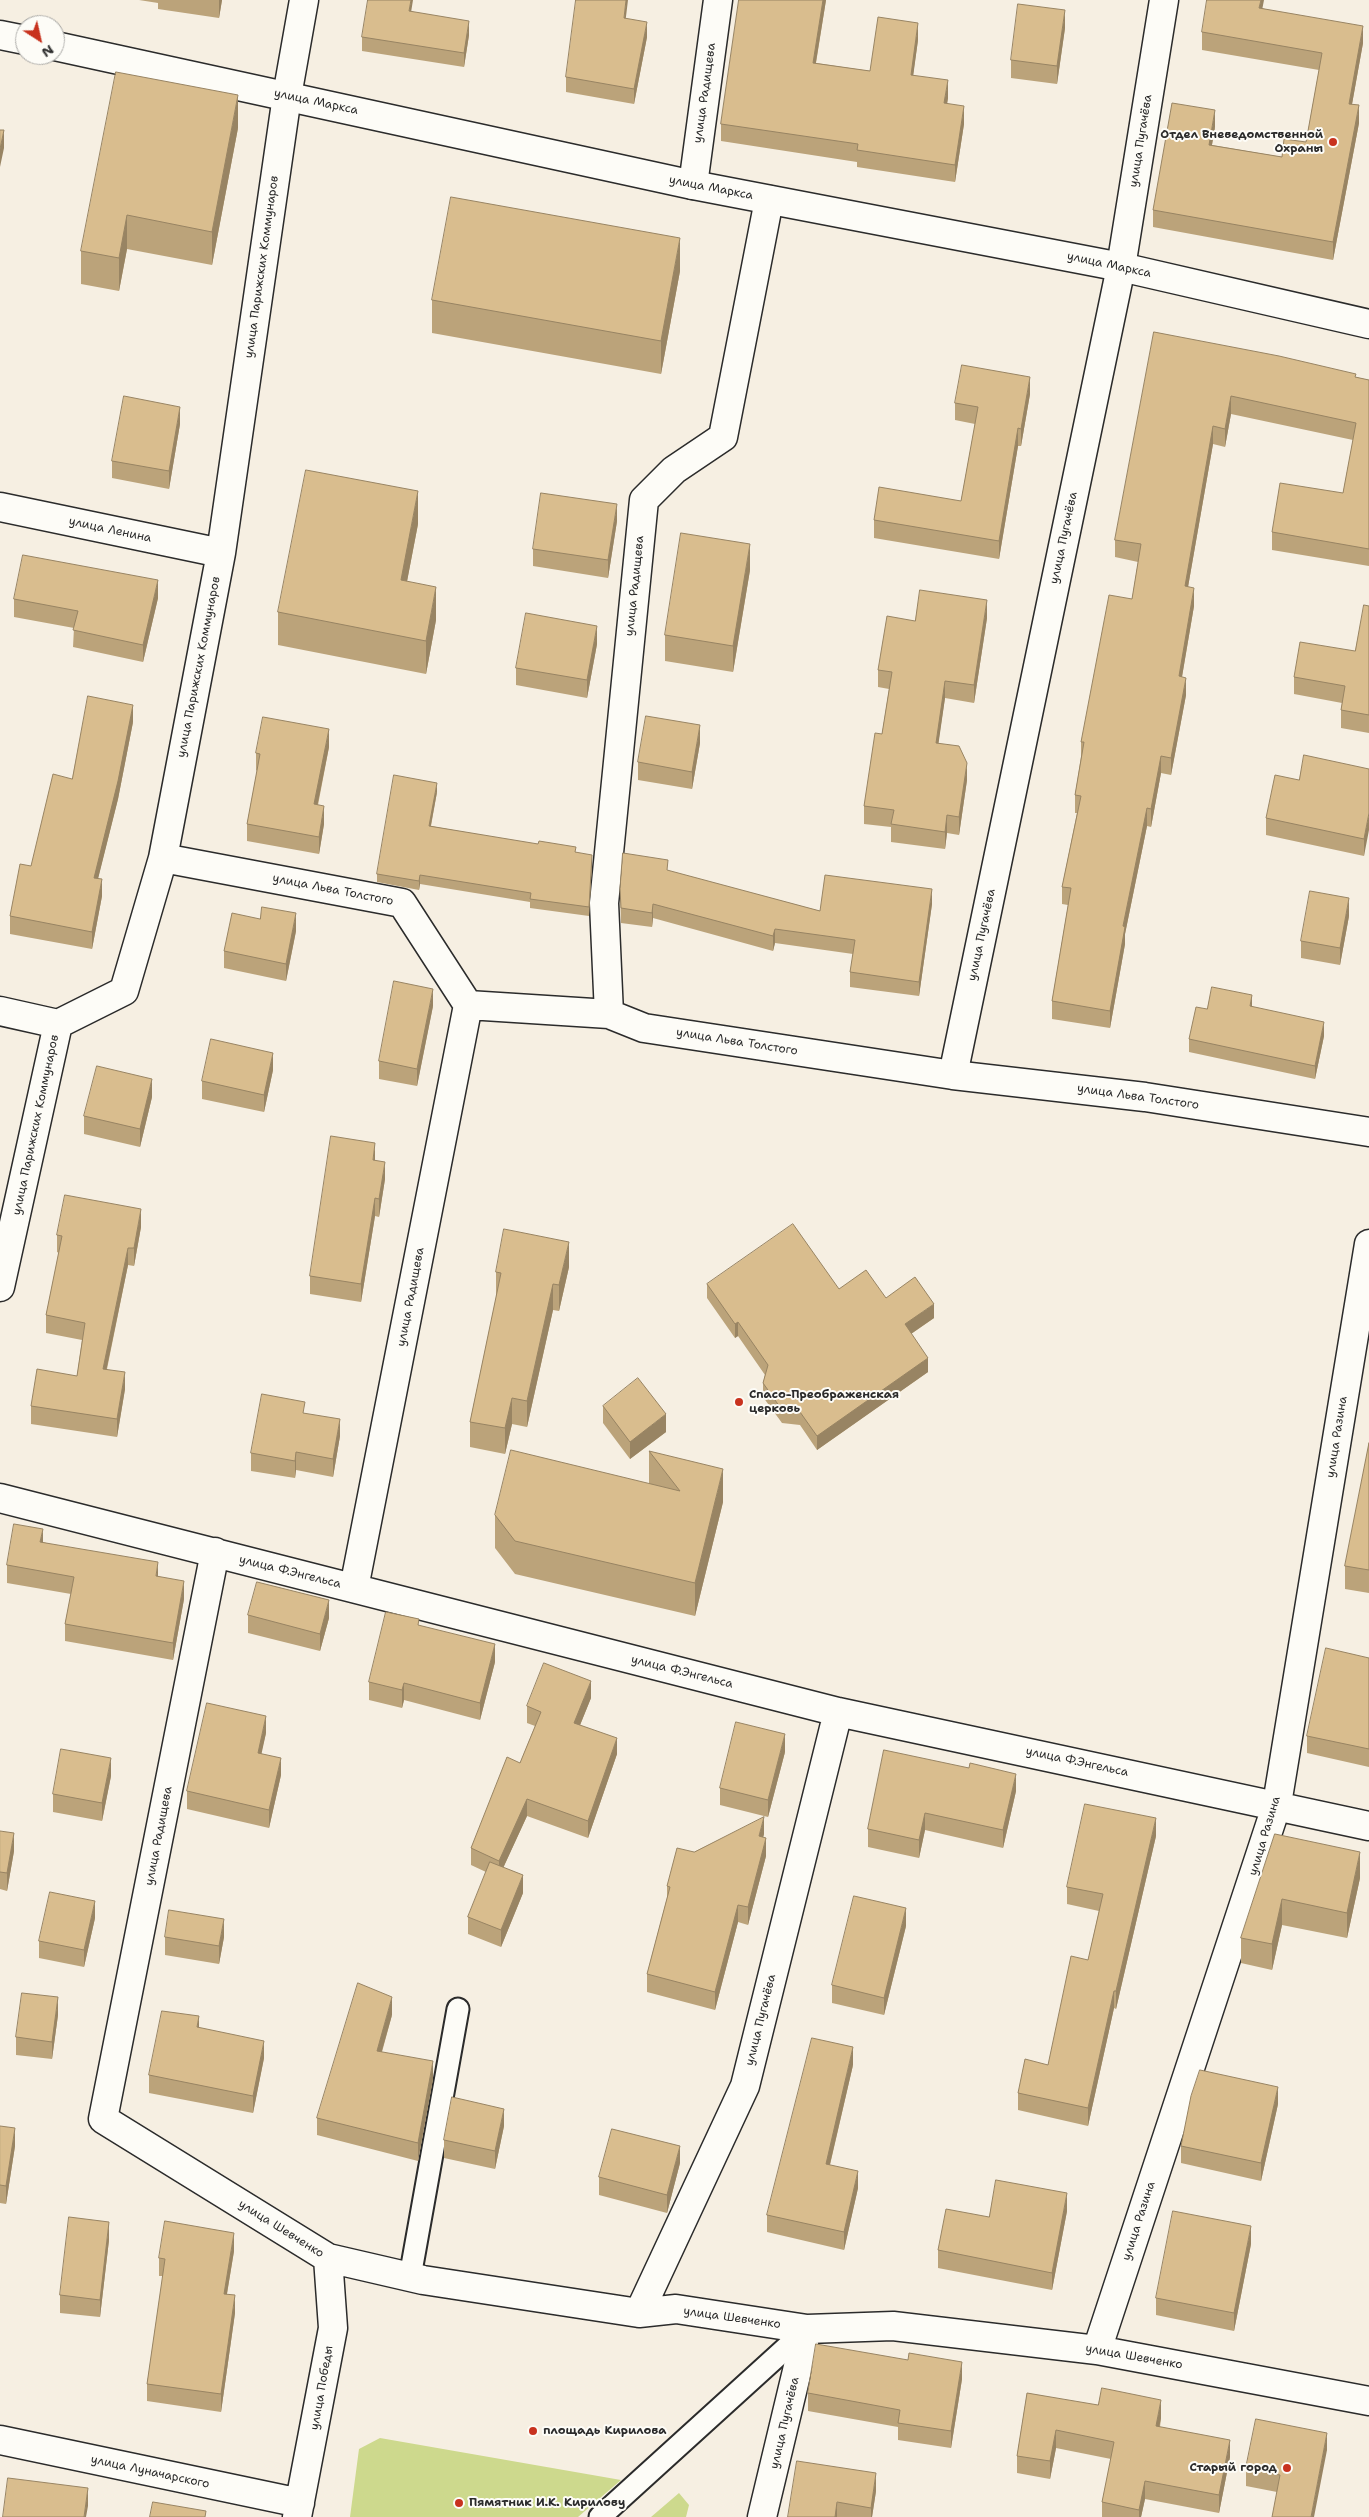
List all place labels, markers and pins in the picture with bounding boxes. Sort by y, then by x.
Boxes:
place label: Отдел Вневедомственной Охраны [1160,128,1323,156]
marker: Отдел Вневедомственной Охраны [1327,136,1339,148]
place label: Спасо-Преображенская церковь [749,1388,899,1416]
marker: Спасо-Преображенская церковь [733,1396,745,1408]
place label: площадь Кирилова [543,2424,666,2438]
marker: площадь Кирилова [527,2425,539,2437]
place label: Старый город [1190,2461,1277,2475]
marker: Старый город [1281,2462,1293,2474]
place label: Пямятник И.К. Кирилову [469,2496,625,2510]
marker: Пямятник И.К. Кирилову [453,2497,465,2509]

